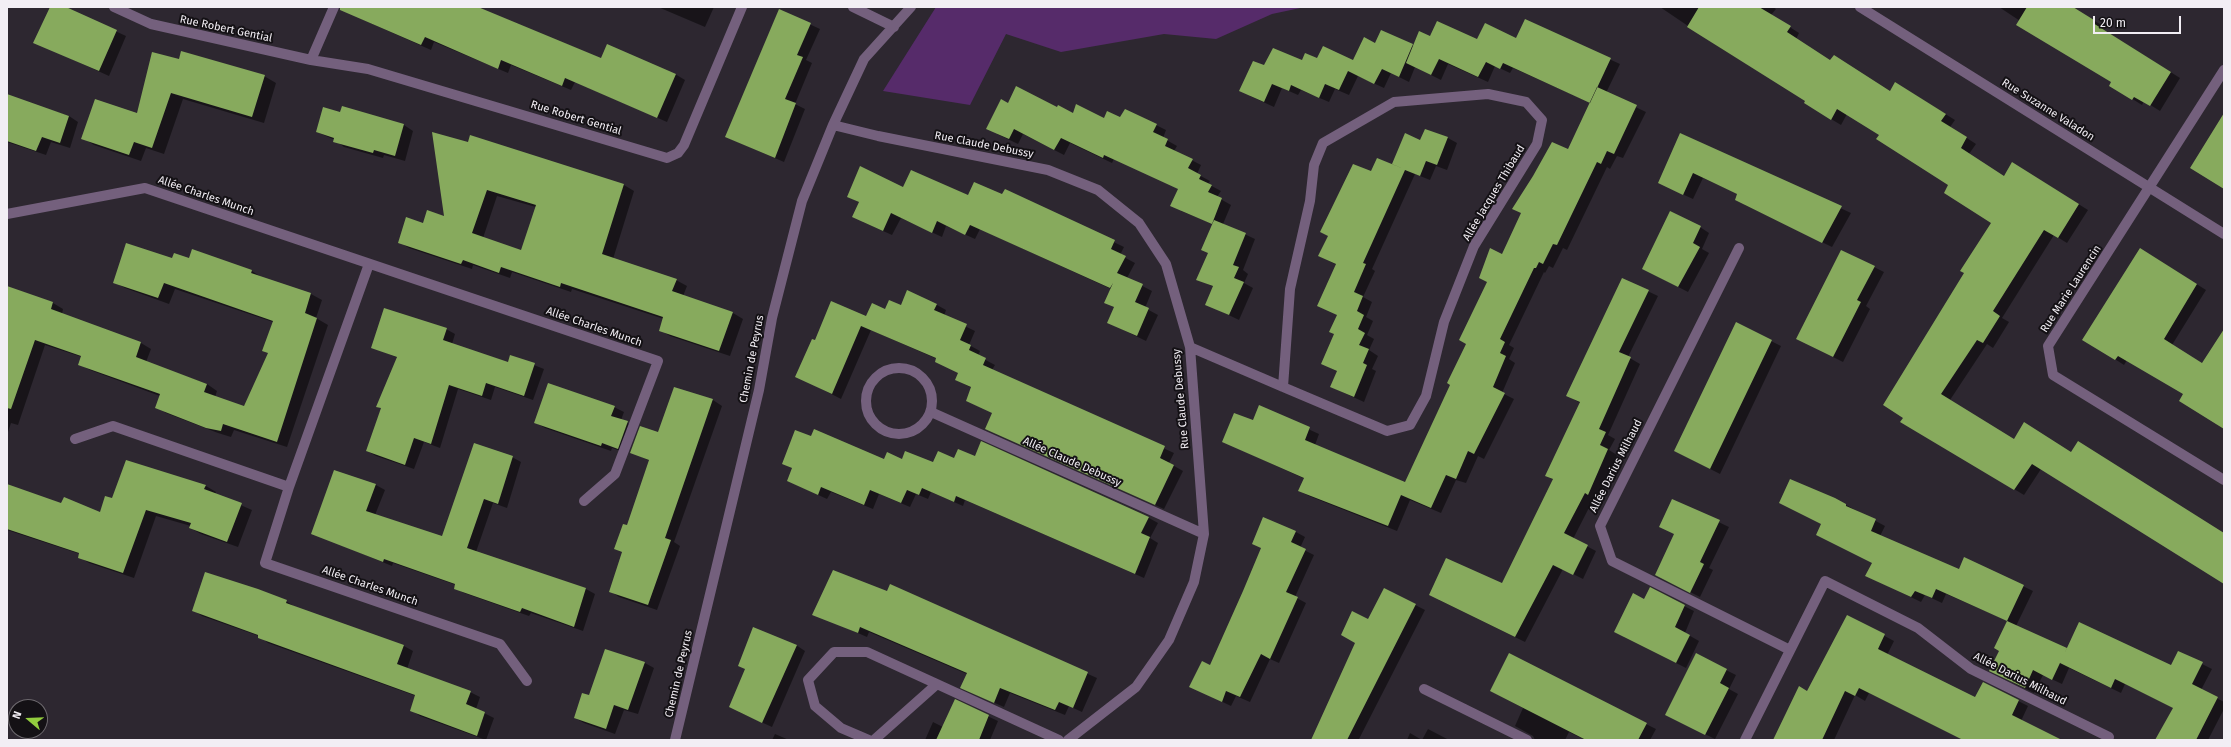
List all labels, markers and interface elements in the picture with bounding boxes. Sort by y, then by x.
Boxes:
scale bar [2095,8,2183,34]
street label: Rue Robert Gential [179,13,273,45]
text: 20 m [2100,16,2126,30]
street label: Rue Suzanne Valadon [1999,76,2097,144]
street label: Rue Robert Gential [529,98,623,138]
street label: Rue Claude Debussy [933,129,1035,161]
street label: Allée Jacques Thibaud [1460,143,1528,243]
street label: Allée Charles Munch [156,173,256,219]
street label: Rue Marie Laurencin [2038,243,2104,335]
street label: Allée Charles Munch [544,304,644,350]
street label: Chemin de Peyrus [737,314,767,404]
street label: Rue Claude Debussy [1170,348,1192,450]
street label: Allée Darius Milhaud [1587,417,1645,515]
street label: Allée Claude Debussy [1021,434,1123,490]
street label: Allée Charles Munch [320,563,420,609]
street label: Chemin de Peyrus [663,629,695,719]
street label: Allée Darius Milhaud [1971,650,2069,708]
north arrow [8,699,48,739]
text: N [10,710,24,721]

